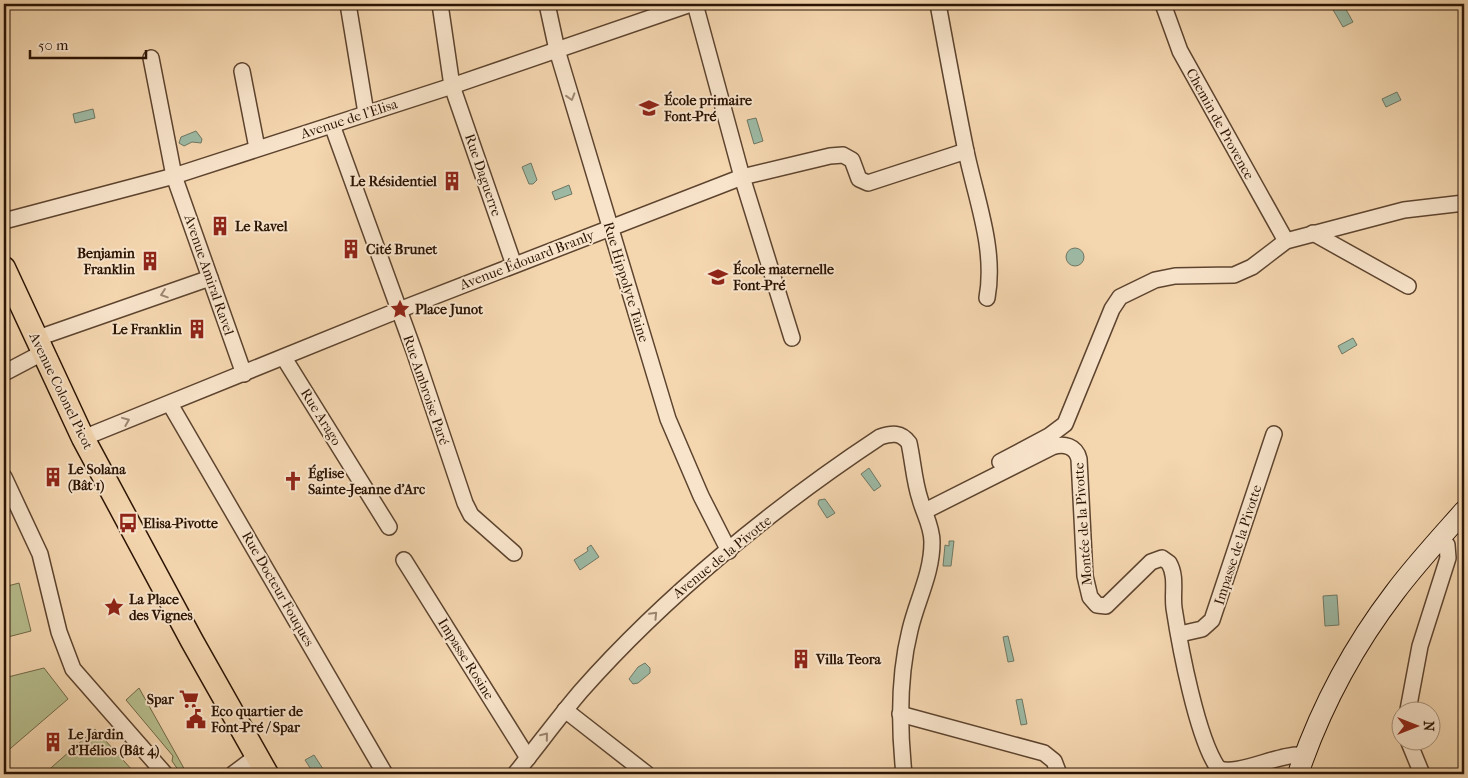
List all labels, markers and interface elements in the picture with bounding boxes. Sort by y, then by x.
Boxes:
scale bar [30,28,146,60]
text: 50 m [38,36,69,54]
street label: Chemin de Provence [1182,65,1258,183]
place label: École primaire Font-Pré [663,91,752,125]
one-way arrow [565,92,575,100]
street label: Avenue de l'Elisa [297,95,400,143]
school or university icon: École primaire Font-Pré [638,97,660,119]
street label: Rue Daguerre [461,132,505,219]
building icon: Le Résidentiel [441,170,463,192]
place label: Le Résidentiel [350,173,437,190]
street label: Avenue Amiral Ravel [180,212,238,338]
building icon: Le Ravel [209,215,231,237]
place label: Le Ravel [235,218,288,235]
street label: Rue Hippolyte Taine [600,220,652,344]
street label: Avenue Édouard Branly [456,225,597,294]
building icon: Cité Brunet [340,238,362,260]
place label: Cité Brunet [366,241,438,258]
place label: Benjamin Franklin [77,245,136,278]
building icon: Benjamin Franklin [139,250,161,272]
place label: École maternelle Font-Pré [732,260,834,294]
school or university icon: École maternelle Font-Pré [707,266,729,288]
one-way arrow [160,288,169,298]
place icon: Place Junot [389,298,411,320]
place label: Place Junot [415,301,484,318]
building icon: Le Franklin [186,318,208,340]
place label: Le Franklin [112,321,183,338]
street label: Avenue Colonel Picot [25,329,97,452]
street label: Rue Ambroise Paré [399,333,453,447]
street label: Rue Arago [297,385,345,449]
one-way arrow [122,417,130,427]
place label: Le Solana (Bât 1) [68,461,126,494]
street label: Montée de la Pivotte [1070,462,1096,586]
place label: Église Sainte-Jeanne d'Arc [308,464,426,498]
building icon: Le Solana (Bât 1) [42,466,64,488]
church icon: Église Sainte-Jeanne d'Arc [282,470,304,492]
street label: Impasse de la Pivotte [1211,483,1265,607]
bus stop icon: Elisa-Pivotte [117,512,139,534]
street label: Avenue de la Pivotte [668,512,775,603]
place label: Elisa-Pivotte [143,515,218,532]
street label: Rue Docteur Fouques [238,528,318,650]
place label: La Place des Vignes [129,591,193,624]
place icon: La Place des Vignes [103,596,125,618]
one-way arrow [648,612,657,621]
street label: Impasse Rosine [434,615,498,703]
building icon: Villa Teora [790,648,812,670]
place label: Villa Teora [815,651,882,668]
supermarket icon: Spar [178,688,200,710]
place label: Spar [147,691,175,708]
north arrow [1390,700,1440,750]
place label: Eco quartier de Font-Pré / Spar [210,703,303,736]
public building icon: Eco quartier de Font-Pré / Spar [185,708,207,730]
text: N [1420,721,1437,732]
place label: Le Jardin d’Hélios (Bât 4) [68,726,159,759]
building icon: Le Jardin d’Hélios (Bât 4) [42,731,64,753]
one-way arrow [540,733,548,742]

